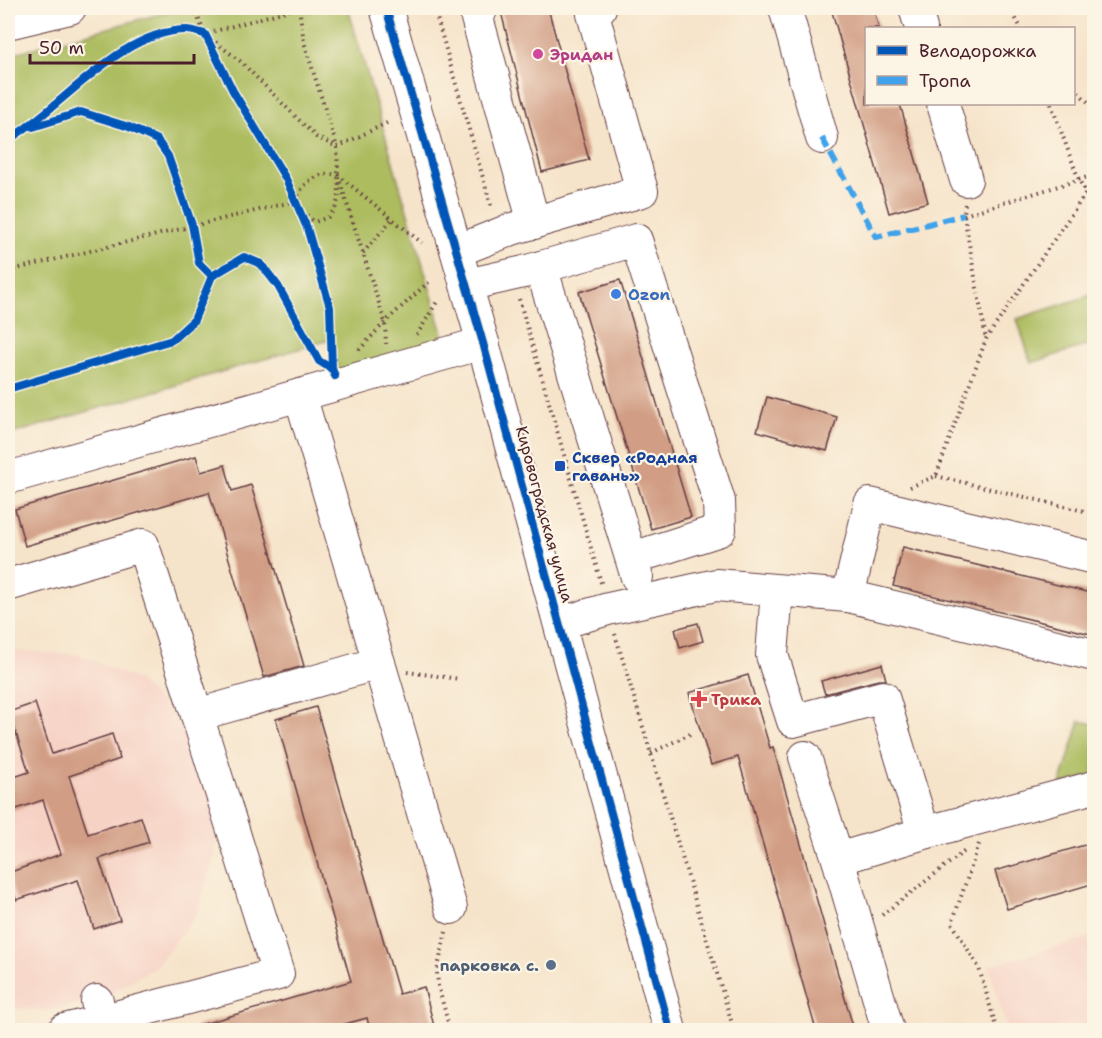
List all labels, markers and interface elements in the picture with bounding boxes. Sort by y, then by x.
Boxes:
scale bar [30,27,194,65]
legend [865,27,1075,105]
text: 50 m [39,36,84,60]
text: Велодорожка [919,39,1037,63]
place label: Эридан [550,44,613,65]
marker: Эридан [531,47,545,61]
text: Тропа [919,69,971,93]
place label: Ozon [628,284,671,305]
marker: Ozon [609,287,623,301]
street label: Кировоградская улица [511,424,578,605]
place label: Сквер «Родная гавань» [572,447,698,486]
marker: Сквер «Родная гавань» [553,459,567,473]
place label: Трика [711,689,761,710]
marker: Трика [692,692,706,706]
place label: парковка с. [439,955,539,976]
marker: парковка с. [544,958,558,972]

